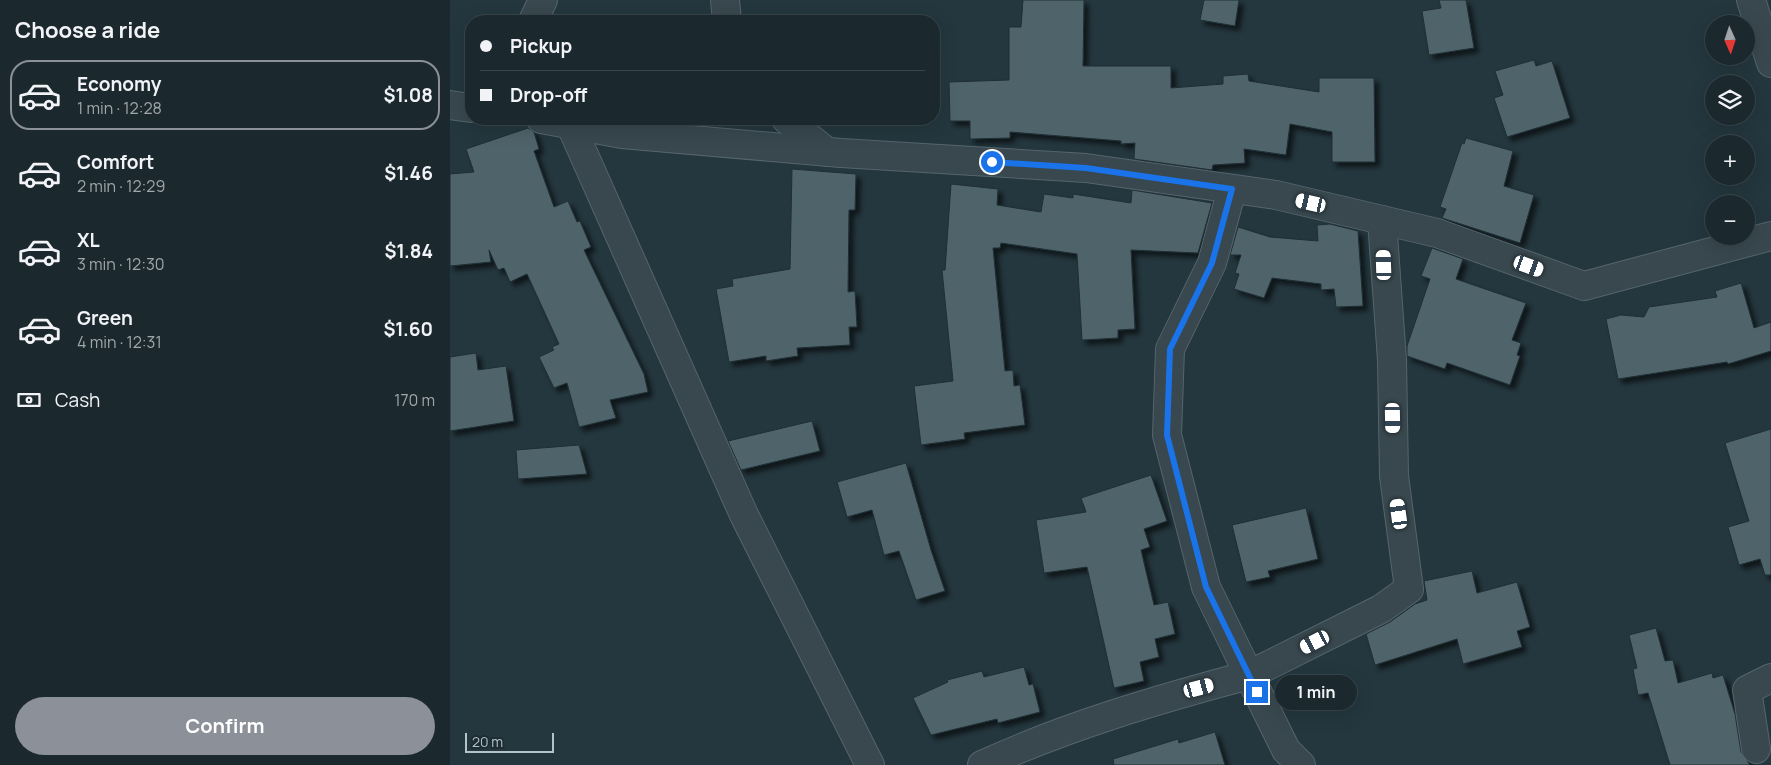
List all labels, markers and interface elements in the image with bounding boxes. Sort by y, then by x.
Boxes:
text: Choose a ride [15,15,160,45]
north arrow [1705,15,1755,65]
map controls [1705,15,1755,245]
text: Pickup [510,33,572,59]
text: Economy [77,71,161,97]
icon: car [17,73,62,118]
button: layers [1705,75,1755,125]
text: $1.08 [384,82,433,108]
text: Drop-off [510,82,587,108]
text: 1 min · 12:28 [77,97,162,119]
button: + [1705,135,1755,185]
text: Comfort [77,149,154,175]
icon: car [17,151,62,196]
route start [981,151,1003,173]
text: $1.46 [384,160,433,186]
text: 2 min · 12:29 [77,175,165,197]
car [1294,192,1327,214]
button: − [1705,195,1755,245]
text: XL [77,227,100,253]
icon: car [17,229,62,274]
text: $1.84 [385,238,433,264]
car [1375,250,1392,280]
text: 3 min · 12:30 [77,253,165,275]
car [1512,254,1545,278]
text: Green [77,305,133,331]
icon: car [17,307,62,352]
text: $1.60 [383,316,433,342]
text: 4 min · 12:31 [77,331,162,353]
icon: cash [15,386,43,414]
text: Cash [55,387,100,413]
text: 170 m [394,389,435,411]
car [1385,403,1400,433]
car [1389,498,1408,530]
car [1298,629,1331,655]
callout: 1 min [1274,674,1357,710]
car [1182,677,1215,699]
route end [1246,681,1268,703]
text: 1 min [1296,681,1336,703]
button: Confirm [15,697,435,755]
scale bar [465,730,554,753]
text: 20 m [472,732,503,751]

